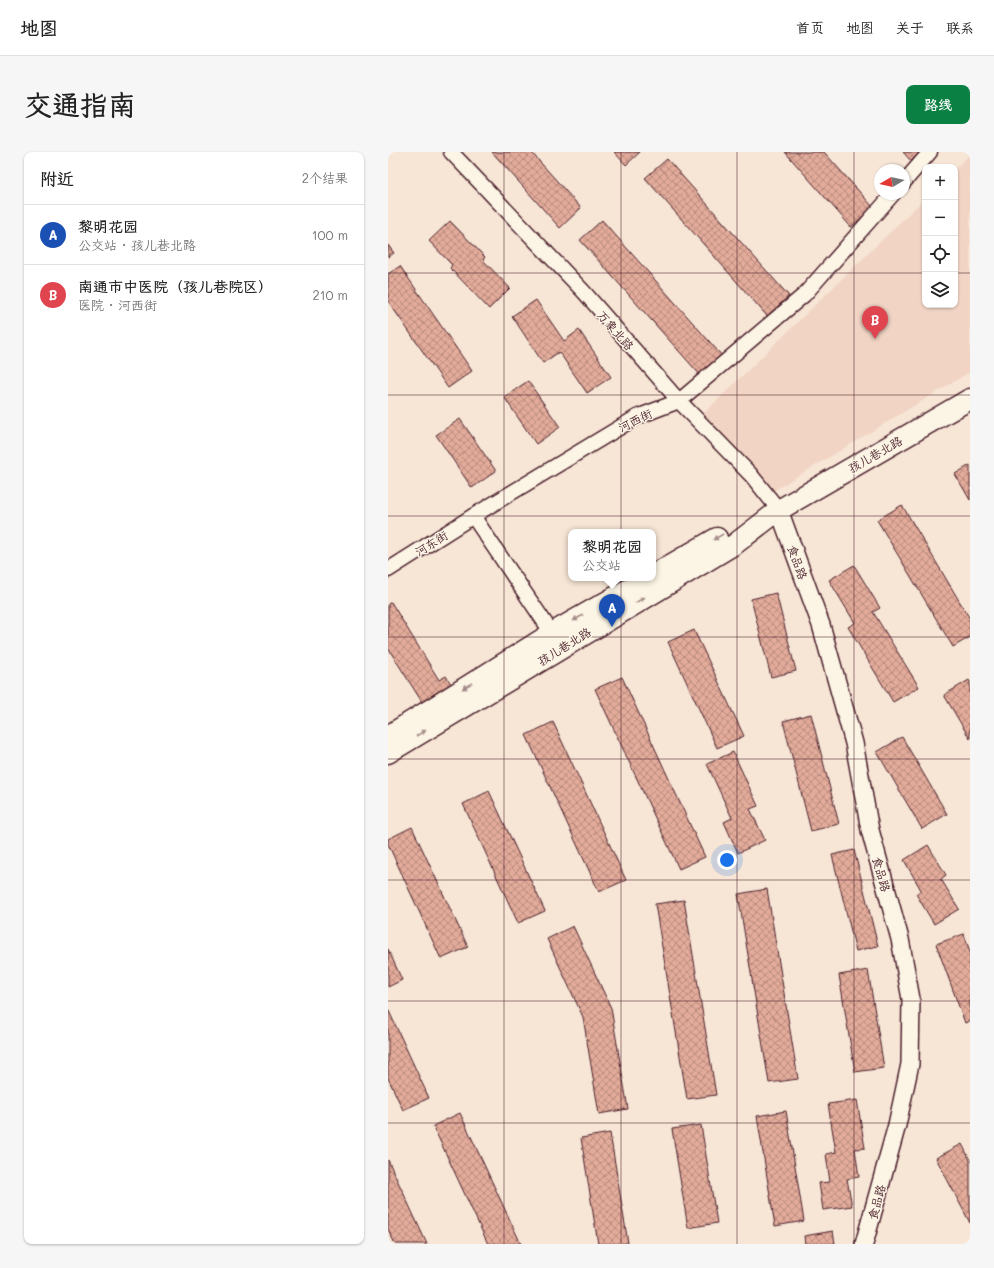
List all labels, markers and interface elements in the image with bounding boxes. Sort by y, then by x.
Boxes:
text: 地图 [20,15,58,40]
text: 首页 [796,18,824,37]
text: 地图 [846,18,874,37]
text: 关于 [896,18,924,37]
text: 联系 [946,18,974,37]
button: 路线 [906,85,970,124]
text: 交通指南 [24,86,136,122]
north arrow [874,164,910,200]
map controls [922,164,958,308]
button: + [922,164,958,200]
text: 附近 [40,167,74,189]
text: 2个结果 [302,169,348,186]
button: − [922,200,958,236]
text: 黎明花园 [78,216,138,236]
text: A [48,226,58,243]
text: 100 m [312,226,348,243]
text: 公交站 · 孩儿巷北路 [78,236,196,253]
button: locate [922,236,958,272]
button: layers [922,272,958,308]
text: 南通市中医院（孩儿巷院区） [78,276,273,296]
text: B [49,286,57,303]
text: 210 m [312,286,348,303]
text: 医院 · 河西街 [78,296,157,313]
pin: B [862,306,888,339]
street label: 万象北路 [594,307,638,353]
street label: 河西街 [615,405,655,435]
street label: 孩儿巷北路 [845,432,905,476]
street label: 河东街 [411,527,451,559]
popup [568,529,656,581]
one-way arrow [712,534,724,541]
text: 黎明花园 [582,536,642,556]
street label: 食品路 [784,542,812,582]
text: 公交站 [582,556,621,573]
pin: A [599,594,625,627]
one-way arrow [634,596,646,603]
one-way arrow [572,615,584,622]
street label: 孩儿巷北路 [534,623,594,669]
one-way arrow [462,682,472,690]
one-way arrow [416,729,426,737]
your location [717,850,737,870]
street label: 食品路 [869,854,895,894]
street label: 食品路 [864,1183,888,1221]

